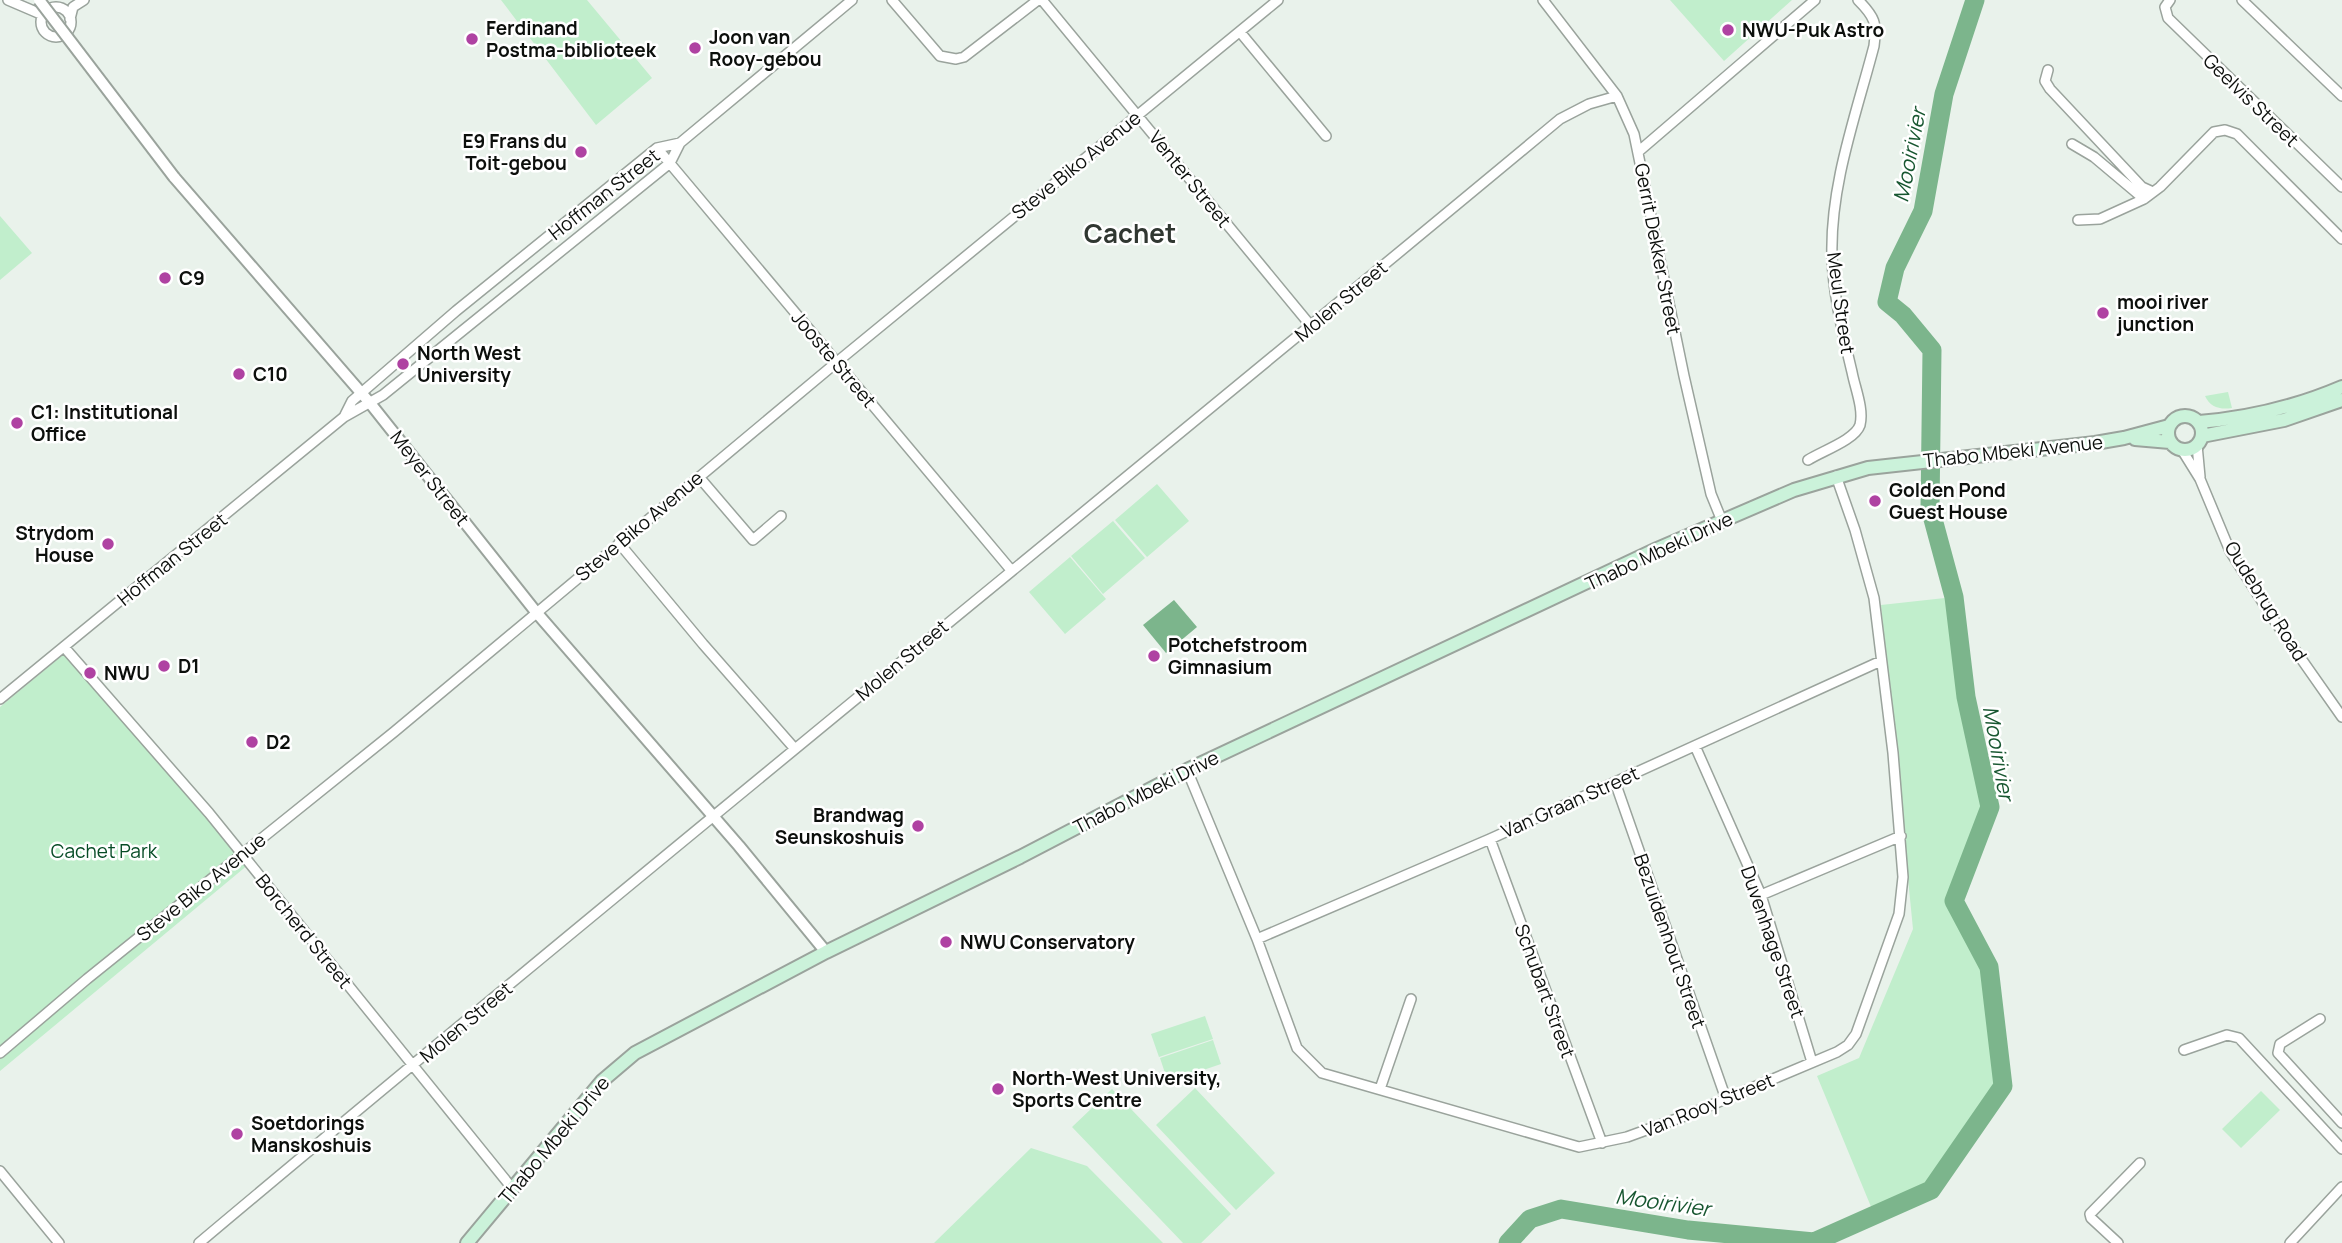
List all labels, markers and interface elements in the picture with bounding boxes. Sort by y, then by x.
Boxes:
place label: Ferdinand Postma-biblioteek [486,15,657,63]
place label: NWU-Puk Astro [1742,17,1884,43]
marker: NWU-Puk Astro [1720,22,1736,38]
place label: Joon van Rooy-gebou [709,24,822,72]
marker: Ferdinand Postma-biblioteek [464,31,480,47]
marker: Joon van Rooy-gebou [687,40,703,56]
street label: Geelvis Street [2197,48,2305,152]
water label: Mooirivier [1886,103,1932,204]
street label: Steve Biko Avenue [1006,105,1146,225]
street label: Venter Street [1143,125,1237,233]
place label: E9 Frans du Toit-gebou [462,128,567,176]
street label: Hoffman Street [543,142,665,246]
marker: E9 Frans du Toit-gebou [573,144,589,160]
street label: Gerrit Dekker Street [1629,161,1687,337]
district label: Cachet [1084,215,1176,251]
street label: Meul Street [1821,250,1861,356]
street label: Molen Street [1289,255,1393,347]
place label: C9 [179,265,205,291]
marker: C9 [157,270,173,286]
place label: mooi river junction [2116,289,2209,337]
street label: Jooste Street [786,305,882,413]
marker: mooi river junction [2095,305,2111,321]
place label: North West University [417,340,521,388]
marker: North West University [395,356,411,372]
place label: C10 [253,361,288,387]
marker: C10 [231,366,247,382]
place label: C1: Institutional Office [31,399,178,447]
marker: C1: Institutional Office [9,415,25,431]
street label: Meyer Street [385,425,475,531]
street label: Thabo Mbeki Avenue [1922,429,2104,473]
street label: Steve Biko Avenue [570,465,708,587]
place label: Golden Pond Guest House [1889,477,2008,525]
marker: Golden Pond Guest House [1867,493,1883,509]
street label: Thabo Mbeki Drive [1581,505,1737,597]
street label: Hoffman Street [112,507,232,611]
place label: Strydom House [15,520,94,568]
marker: Strydom House [100,536,116,552]
street label: Oudebrug Road [2219,536,2313,666]
street label: Molen Street [850,614,954,706]
place label: Potchefstroom Gimnasium [1168,632,1307,680]
marker: Potchefstroom Gimnasium [1146,648,1162,664]
place label: D1 [178,653,200,679]
marker: D1 [156,658,172,674]
place label: NWU [104,660,150,686]
marker: NWU [82,665,98,681]
water label: Mooirivier [1977,704,2021,805]
place label: D2 [266,729,291,755]
marker: D2 [244,734,260,750]
street label: Thabo Mbeki Drive [1069,744,1223,840]
street label: Van Graan Street [1497,760,1643,844]
place label: Brandwag Seunskoshuis [775,802,904,850]
marker: Brandwag Seunskoshuis [910,818,926,834]
street label: Steve Biko Avenue [131,827,271,947]
park label: Cachet Park [51,838,158,864]
street label: Bezuidenhout Street [1628,850,1712,1032]
street label: Duvenhage Street [1735,862,1811,1022]
street label: Borcherd Street [250,868,358,994]
street label: Schubart Street [1509,920,1581,1062]
place label: NWU Conservatory [960,929,1135,955]
marker: NWU Conservatory [938,934,954,950]
street label: Molen Street [414,976,518,1068]
place label: North-West University, Sports Centre [1012,1065,1221,1113]
street label: Van Rooy Street [1638,1067,1778,1143]
street label: Thabo Mbeki Drive [493,1070,615,1210]
marker: North-West University, Sports Centre [990,1081,1006,1097]
place label: Soetdorings Manskoshuis [251,1110,372,1158]
marker: Soetdorings Manskoshuis [229,1126,245,1142]
water label: Mooirivier [1614,1182,1715,1223]

